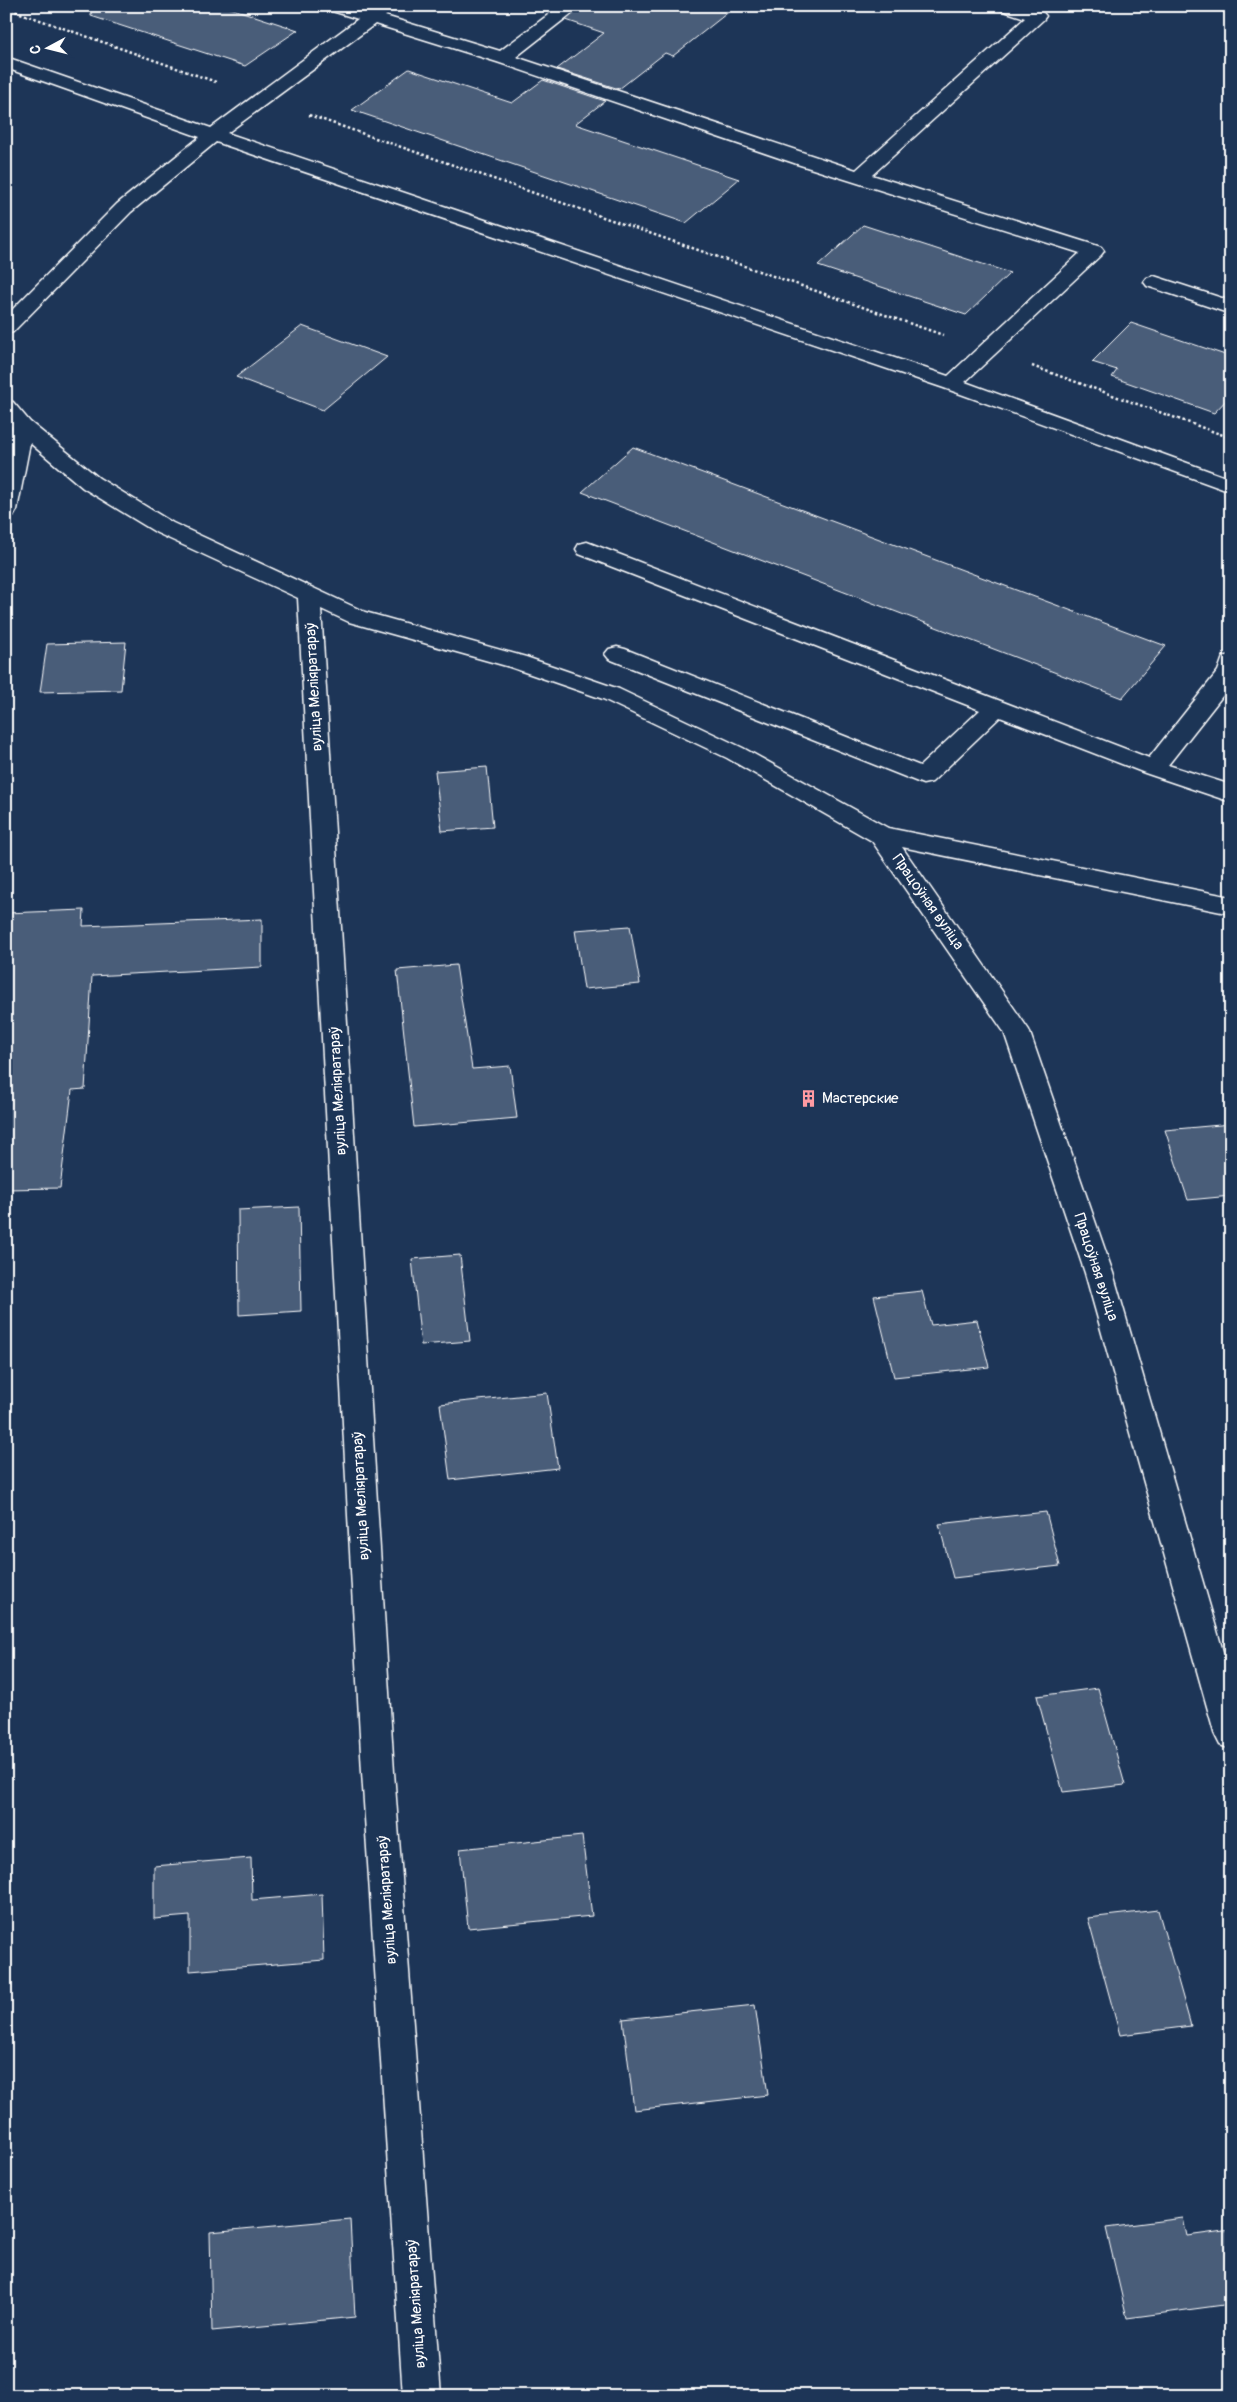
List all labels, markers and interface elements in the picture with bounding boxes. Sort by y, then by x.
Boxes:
north arrow [22,22,72,72]
text: С [27,44,45,55]
street label: вуліца Меліяратараў [301,622,327,752]
street label: Працоўная вуліца [888,850,968,954]
street label: вуліца Меліяратараў [325,1026,351,1156]
building icon: Мастерские [798,1088,818,1108]
place label: Мастерские [822,1089,899,1108]
street label: Працоўная вуліца [1070,1211,1122,1323]
street label: вуліца Меліяратараў [348,1431,374,1561]
street label: вуліца Меліяратараў [373,1835,401,1965]
street label: вуліца Меліяратараў [402,2239,430,2369]

